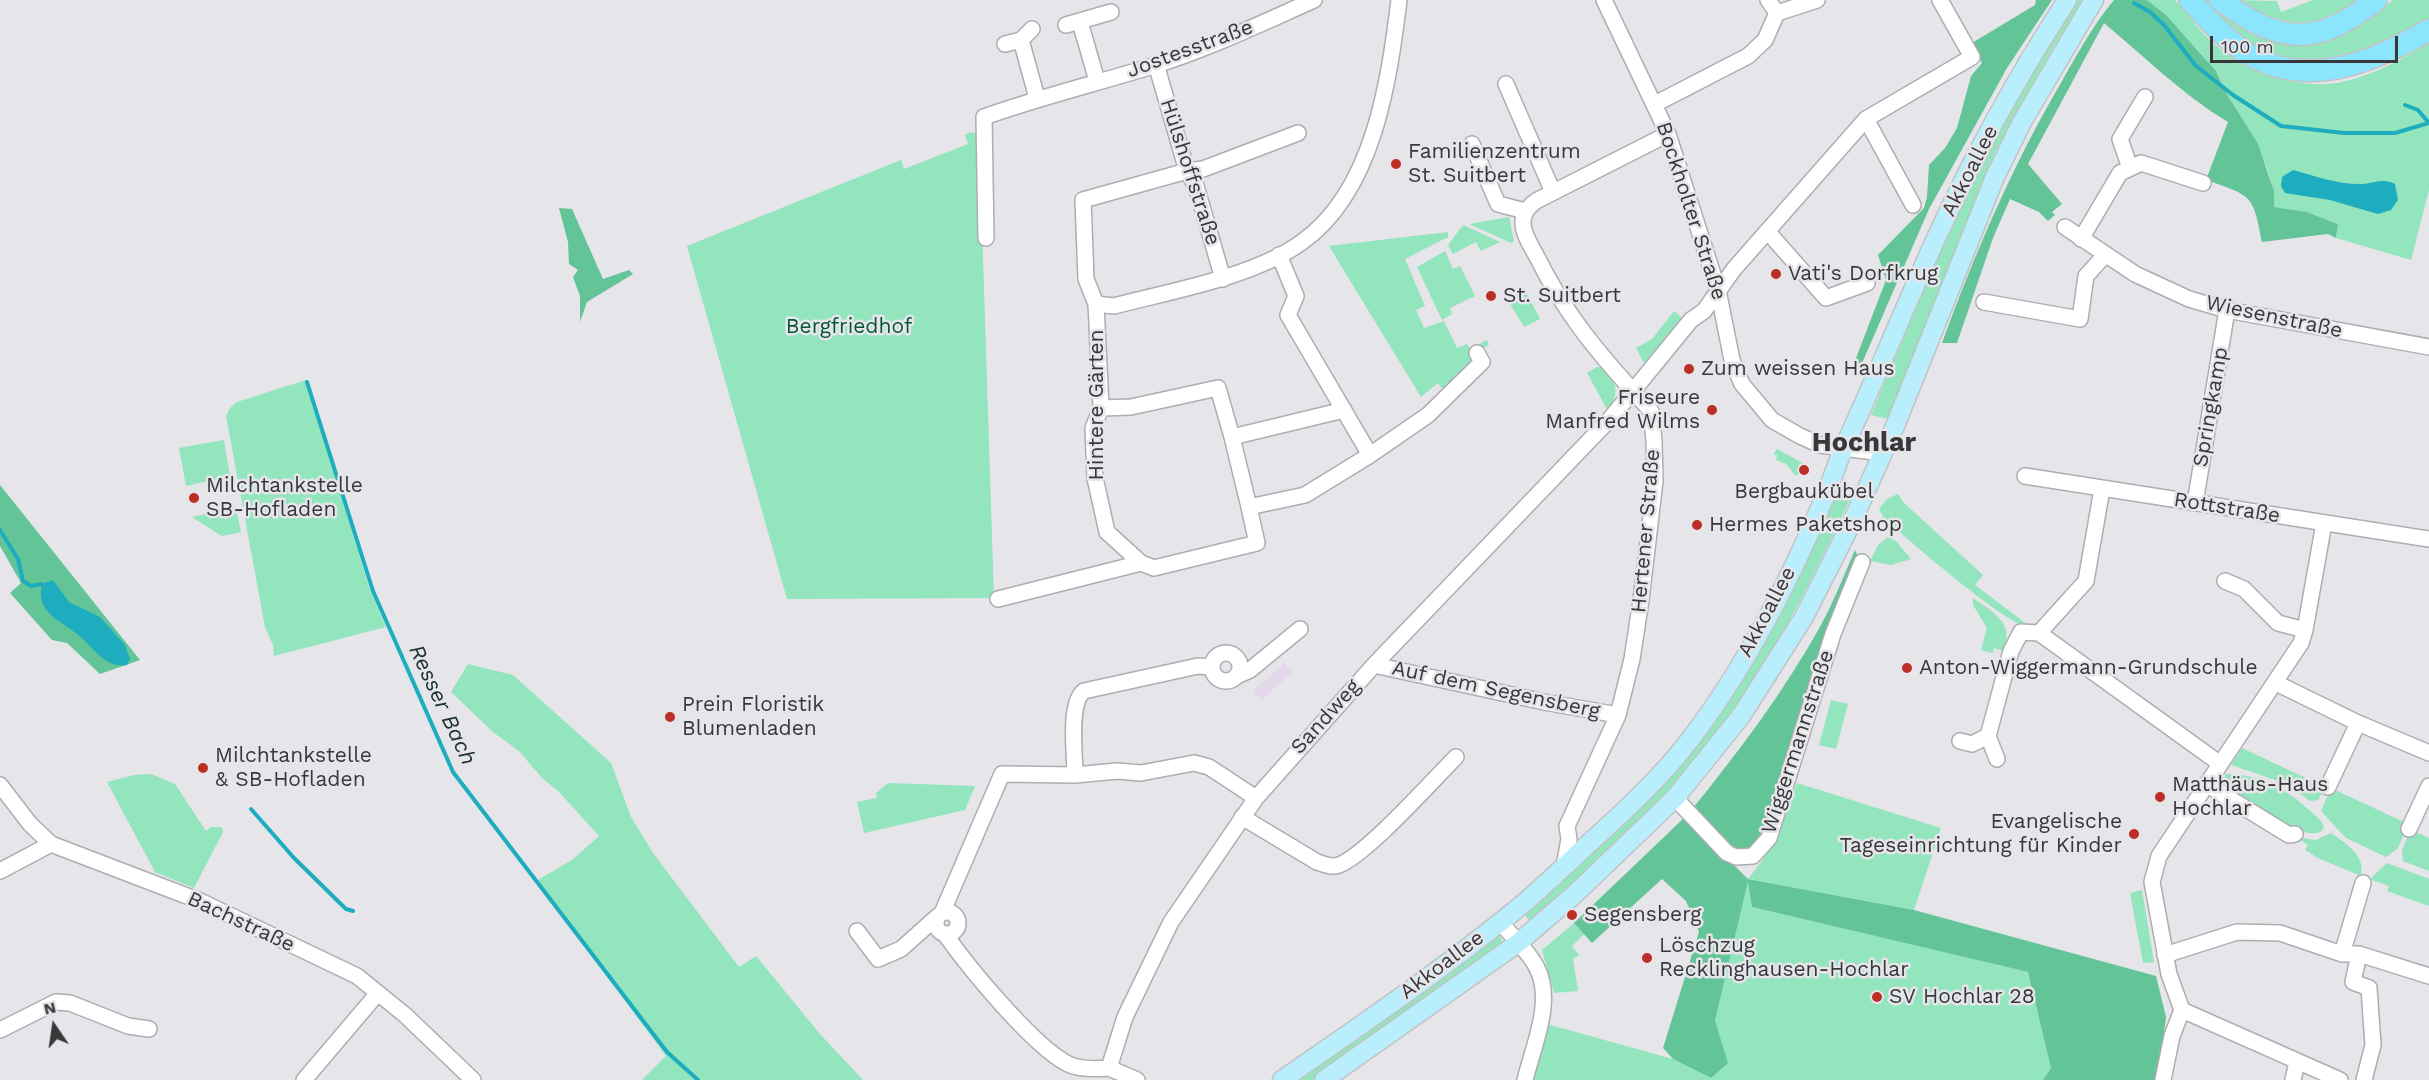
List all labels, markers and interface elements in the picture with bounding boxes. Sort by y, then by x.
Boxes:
street label: Jostesstraße [1123,15,1257,83]
scale bar [2213,24,2400,62]
text: 100 m [2221,36,2274,57]
street label: Hülshoffstraße [1154,95,1226,249]
street label: Bockholter Straße [1650,119,1732,303]
street label: Akkoallee [1936,121,2004,221]
place label: Familienzentrum St. Suitbert [1408,139,1581,189]
marker: Familienzentrum St. Suitbert [1389,157,1403,171]
place label: Vati's Dorfkrug [1788,261,1938,287]
marker: Vati's Dorfkrug [1769,267,1783,281]
place label: St. Suitbert [1503,283,1621,309]
marker: St. Suitbert [1484,289,1498,303]
street label: Wiesenstraße [2203,290,2345,344]
park label: Bergfriedhof [786,314,912,340]
street label: Hintere Gärten [1084,329,1110,481]
street label: Springkamp [2188,345,2234,469]
place label: Zum weissen Haus [1701,356,1894,382]
marker: Zum weissen Haus [1682,362,1696,376]
place label: Friseure Manfred Wilms [1545,385,1700,435]
marker: Friseure Manfred Wilms [1705,403,1719,417]
district label: Hochlar [1812,427,1916,459]
street label: Hertener Straße [1626,448,1666,614]
marker: Bergbaukübel [1797,463,1811,477]
place label: Milchtankstelle SB-Hofladen [206,473,363,523]
place label: Bergbaukübel [1734,479,1874,505]
street label: Rottstraße [2172,487,2282,529]
marker: Milchtankstelle SB-Hofladen [187,491,201,505]
place label: Hermes Paketshop [1709,512,1902,538]
marker: Hermes Paketshop [1690,518,1704,532]
street label: Akkoallee [1733,562,1801,662]
water label: Resser Bach [403,641,481,769]
street label: Wiggermannstraße [1756,647,1840,837]
place label: Anton-Wiggermann-Grundschule [1919,655,2258,681]
street label: Auf dem Segensberg [1390,656,1602,724]
marker: Anton-Wiggermann-Grundschule [1900,661,1914,675]
street label: Sandweg [1286,674,1366,760]
place label: Prein Floristik Blumenladen [682,692,824,742]
marker: Prein Floristik Blumenladen [663,710,677,724]
place label: Milchtankstelle & SB-Hofladen [215,743,372,793]
marker: Milchtankstelle & SB-Hofladen [196,761,210,775]
place label: Matthäus-Haus Hochlar [2172,772,2328,822]
marker: Matthäus-Haus Hochlar [2153,790,2167,804]
place label: Evangelische Tageseinrichtung für Kinder [1839,809,2122,859]
marker: Evangelische Tageseinrichtung für Kinder [2127,827,2141,841]
street label: Bachstraße [183,886,299,958]
place label: Segensberg [1584,902,1701,928]
marker: Segensberg [1565,908,1579,922]
street label: Akkoallee [1395,925,1489,1005]
place label: Löschzug Recklinghausen-Hochlar [1659,933,1909,983]
marker: Löschzug Recklinghausen-Hochlar [1640,951,1654,965]
place label: SV Hochlar 28 [1889,984,2035,1010]
marker: SV Hochlar 28 [1870,990,1884,1004]
north arrow [24,996,84,1056]
text: N [42,997,58,1019]

